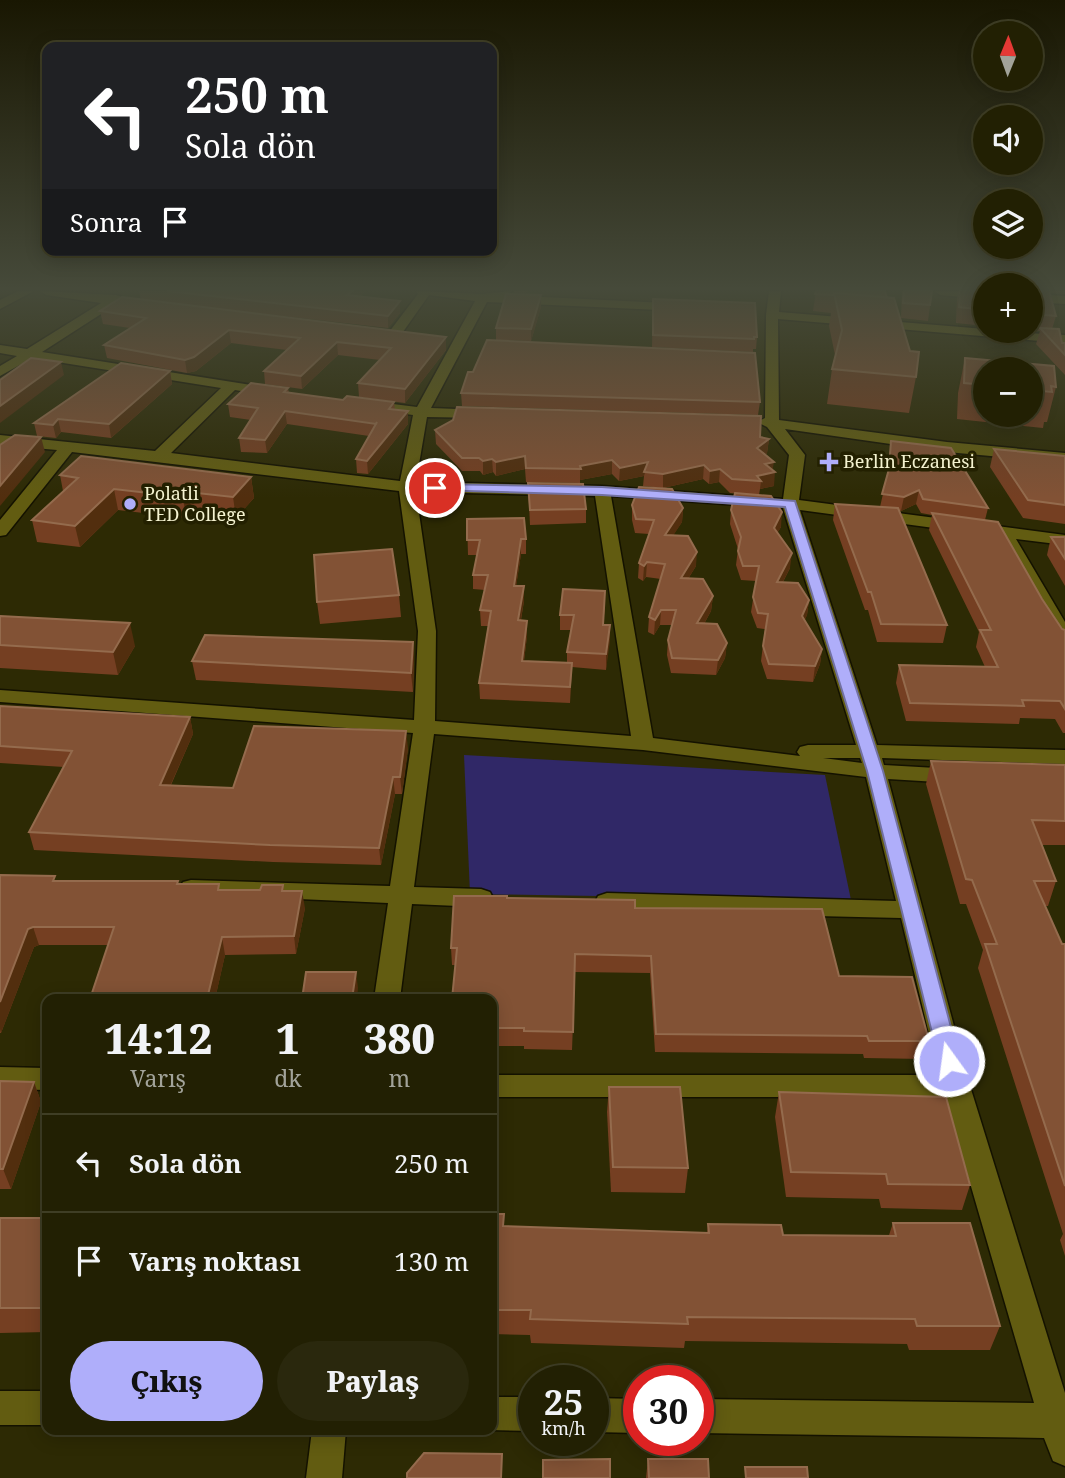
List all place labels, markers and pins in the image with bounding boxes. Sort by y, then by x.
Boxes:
place label: Berlin Eczanesi [843,449,975,473]
marker: Berlin Eczanesi [821,454,837,470]
pin [405,458,465,518]
place label: Polatli TED College [144,481,246,526]
marker: Polatli TED College [122,496,138,512]

